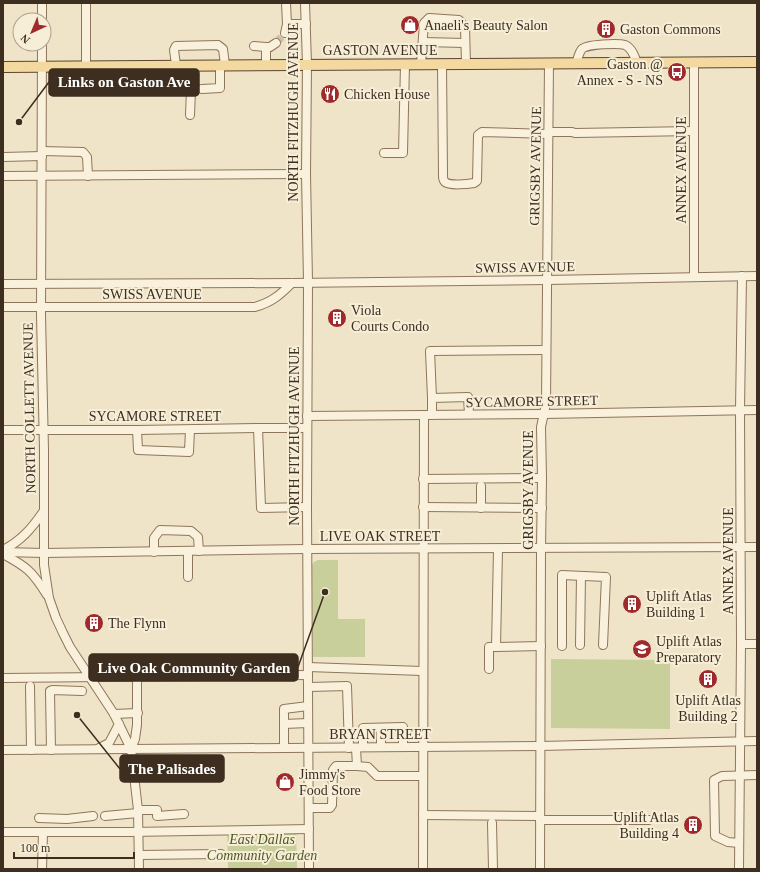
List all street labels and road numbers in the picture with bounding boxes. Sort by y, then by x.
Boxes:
street label: NORTH FITZHUGH AVENUE [286,22,301,202]
street label: GASTON AVENUE [323,43,438,58]
street label: GRIGSBY AVENUE [527,106,544,226]
street label: ANNEX AVENUE [674,116,689,224]
street label: SWISS AVENUE [475,259,575,276]
street label: SWISS AVENUE [102,287,202,302]
street label: NORTH COLLETT AVENUE [21,322,38,494]
street label: NORTH FITZHUGH AVENUE [287,346,302,526]
street label: SYCAMORE STREET [466,393,599,410]
street label: SYCAMORE STREET [89,409,222,424]
street label: GRIGSBY AVENUE [521,430,536,550]
street label: ANNEX AVENUE [721,507,736,615]
street label: LIVE OAK STREET [320,529,441,544]
street label: BRYAN STREET [329,727,431,742]

